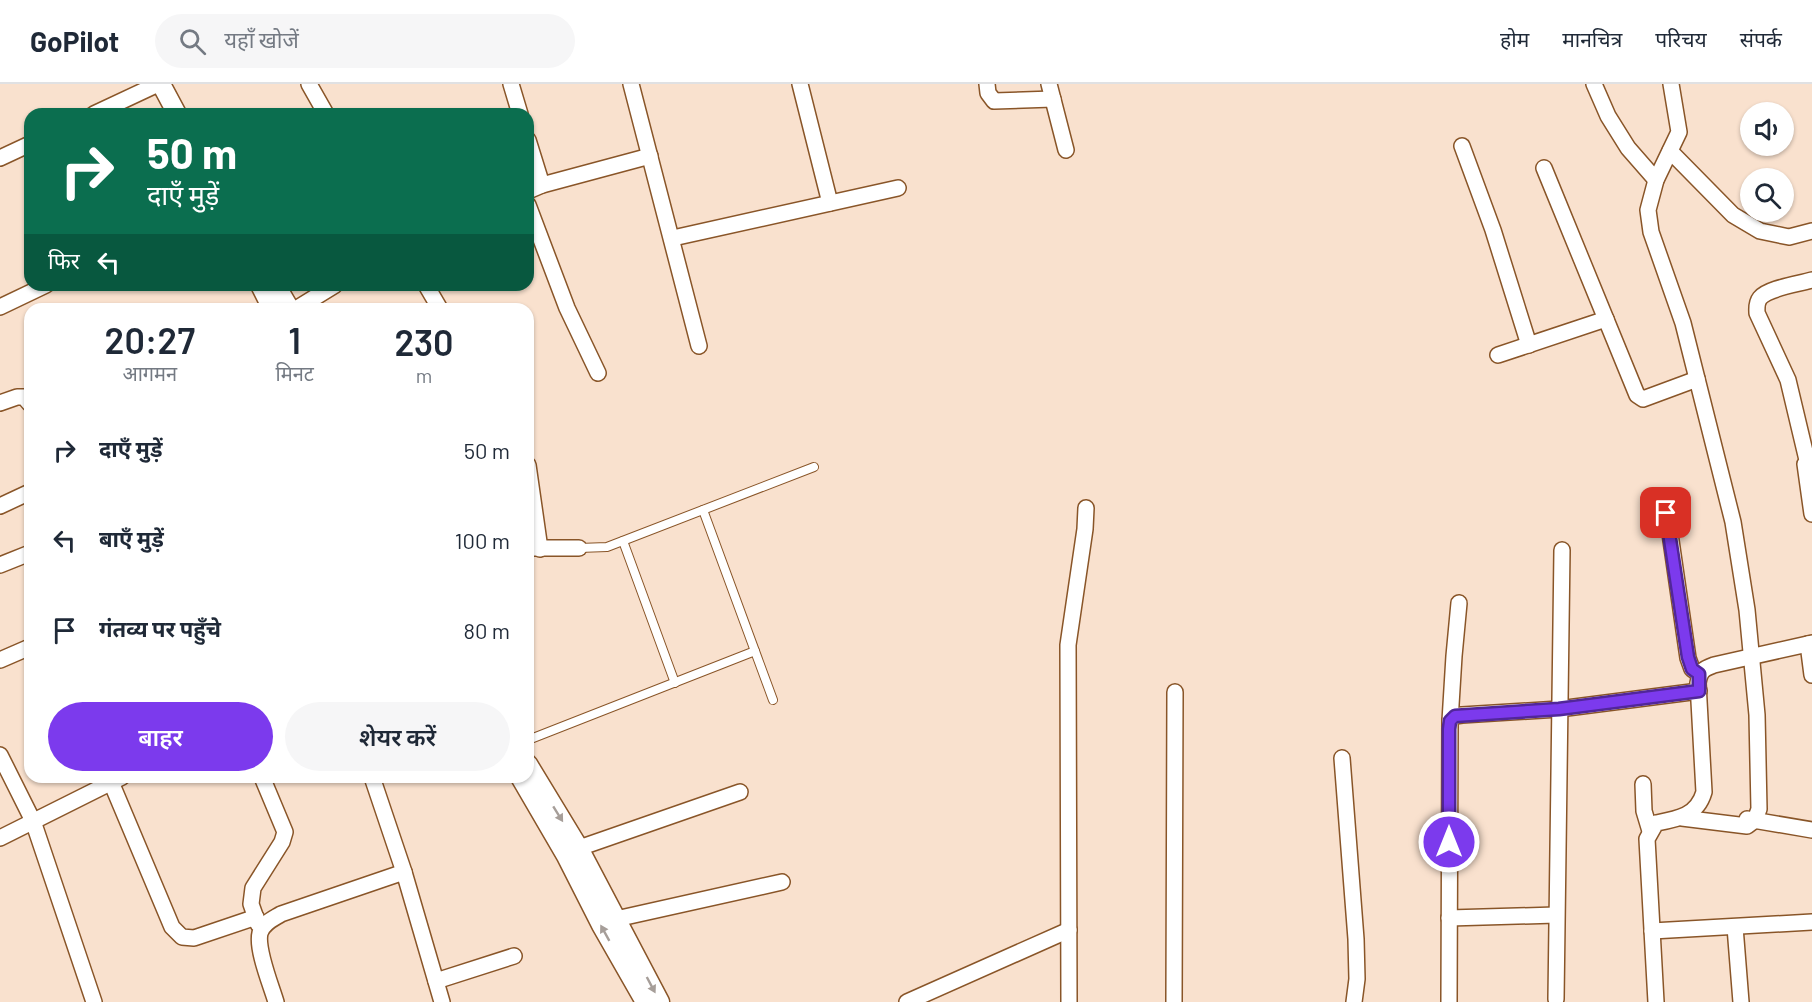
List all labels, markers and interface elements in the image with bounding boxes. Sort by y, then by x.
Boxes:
search box [155,14,575,68]
text: GoPilot [30,24,119,58]
icon: search [176,25,209,58]
text: यहाँ खोजें [224,26,299,52]
text: होम [1500,26,1529,51]
text: मानचित्र [1562,26,1622,51]
text: परिचय [1655,26,1707,51]
text: संपर्क [1740,26,1782,51]
map controls [1740,102,1794,222]
button: sound [1740,102,1794,156]
text: 50 m [147,127,237,177]
icon: right [48,132,126,210]
button: search [1740,168,1794,222]
text: दाएँ मुड़ें [147,178,219,210]
icon: left [92,246,125,279]
text: फिर [48,247,80,273]
text: 20:27 [105,318,195,361]
text: 1 [288,318,301,361]
text: 230 [394,320,453,363]
text: आगमन [122,361,177,385]
text: मिनट [276,361,314,385]
text: m [416,363,432,387]
icon: right [48,434,81,467]
text: दाएँ मुड़ें [99,435,162,461]
text: 50 m [464,437,510,463]
pin [1640,487,1691,538]
icon: arrive [1649,496,1682,529]
icon: left [48,524,81,557]
text: बाएँ मुड़ें [99,525,164,551]
text: 100 m [455,527,510,553]
icon: arrive [48,614,81,647]
text: गंतव्य पर पहुँचे [99,615,221,641]
text: 80 m [464,617,510,643]
button: बाहर [48,702,273,771]
button: शेयर करें [285,702,510,771]
one-way arrow [552,806,563,822]
position arrow [1417,810,1481,874]
one-way arrow [600,924,610,941]
one-way arrow [646,977,656,994]

